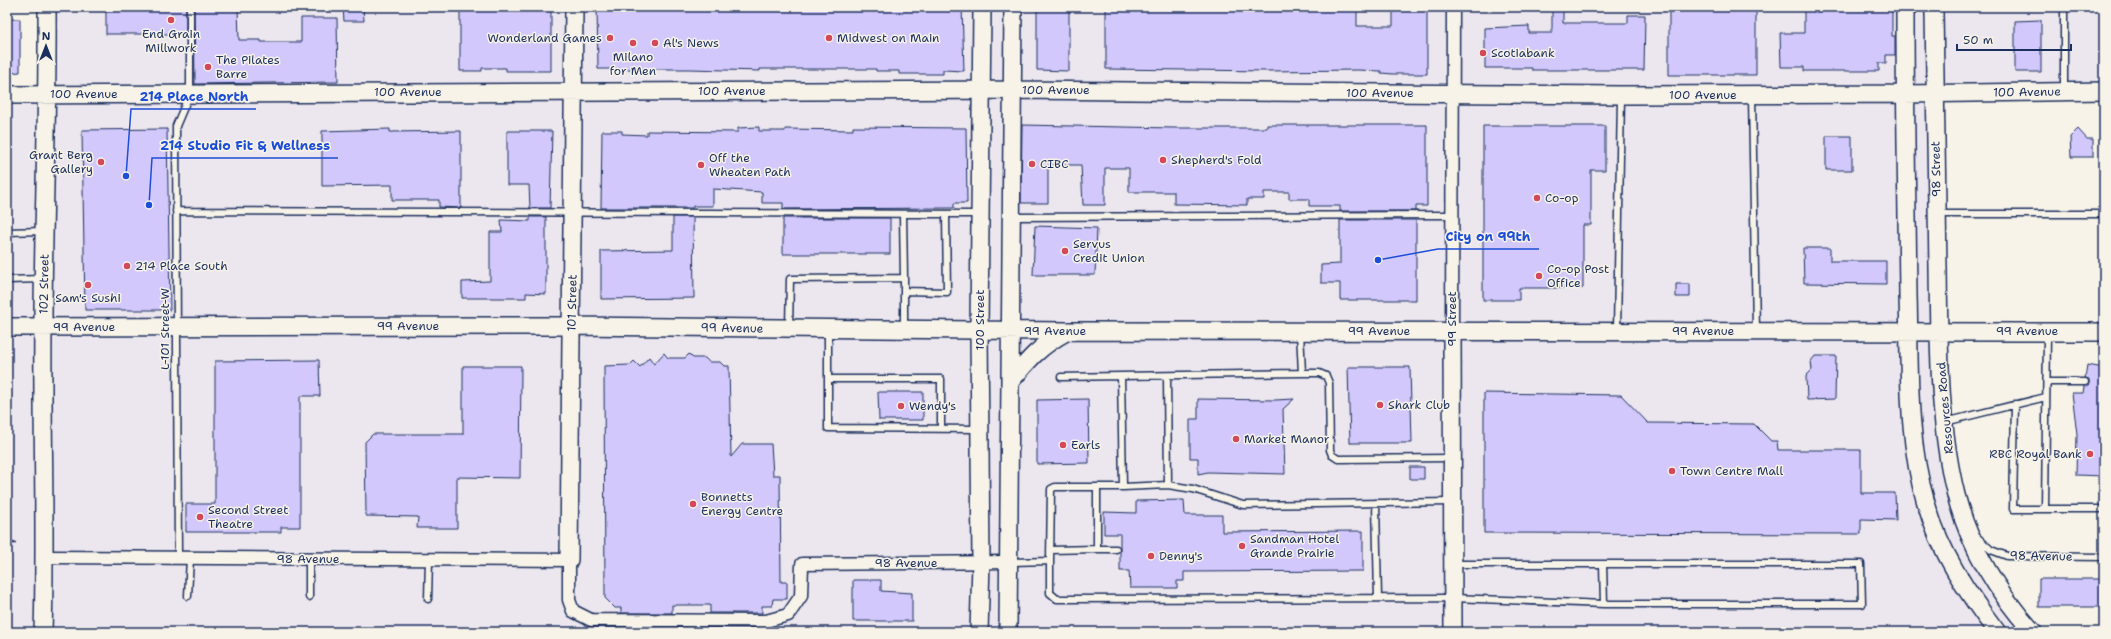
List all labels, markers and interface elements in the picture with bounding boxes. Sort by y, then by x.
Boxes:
marker: End Grain Millwork [166,15,176,25]
north arrow [26,26,66,66]
place label: End Grain Millwork [142,26,200,56]
scale bar [1957,26,2071,52]
text: N [42,29,51,44]
place label: Wonderland Games [488,30,602,46]
place label: Midwest on Main [837,30,939,46]
text: 50 m [1963,32,1993,48]
marker: Wonderland Games [605,33,615,43]
marker: Midwest on Main [824,33,834,43]
place label: Al's News [663,35,719,51]
marker: Milano for Men [628,38,638,48]
marker: Al's News [650,38,660,48]
place label: Scotiabank [1491,45,1555,61]
marker: Scotiabank [1478,48,1488,58]
place label: Milano for Men [610,49,656,79]
place label: The Pilates Barre [216,52,280,82]
marker: The Pilates Barre [203,62,213,72]
street label: 100 Avenue [1022,82,1090,98]
street label: 100 Avenue [698,83,766,99]
street label: 100 Avenue [1993,83,2061,101]
callout: 214 Place North [131,84,256,109]
street label: 100 Avenue [374,84,442,100]
street label: 100 Avenue [1346,85,1414,101]
street label: 100 Avenue [50,86,118,102]
street label: 100 Avenue [1669,87,1737,103]
text: 214 Place North [140,88,249,105]
callout: 214 Studio Fit & Wellness [152,133,338,158]
text: 214 Studio Fit & Wellness [160,137,330,154]
street label: 98 Street [1928,141,1944,197]
place label: Grant Berg Gallery [29,147,93,177]
place label: Off the Wheaten Path [709,150,791,180]
place label: Shepherd's Fold [1171,152,1262,168]
marker: Shepherd's Fold [1158,155,1168,165]
place label: CIBC [1040,156,1069,172]
marker: Grant Berg Gallery [96,157,106,167]
marker: CIBC [1027,159,1037,169]
marker: Off the Wheaten Path [696,160,706,170]
place label: Co-op [1545,190,1579,206]
marker: Co-op [1532,193,1542,203]
callout: City on 99th [1438,224,1539,249]
text: City on 99th [1445,228,1531,245]
place label: Servus Credit Union [1073,236,1145,266]
marker: Servus Credit Union [1060,246,1070,256]
street label: 102 Street [35,254,53,314]
place label: 214 Place South [135,258,228,274]
marker: 214 Place South [122,261,132,271]
place label: Co-op Post Office [1547,261,1609,291]
marker: Co-op Post Office [1534,271,1544,281]
street label: 101 Street [564,274,580,332]
marker: Sam's Sushi [83,280,93,290]
street label: L-101 Street-W [157,288,173,370]
place label: Sam's Sushi [55,290,121,306]
street label: 100 Street [972,290,988,350]
street label: 99 Street [1444,291,1460,347]
street label: 99 Avenue [377,318,440,334]
street label: 99 Avenue [53,319,116,335]
street label: 99 Avenue [700,319,764,337]
street label: 99 Avenue [1024,323,1087,339]
street label: 99 Avenue [1348,323,1411,339]
street label: 99 Avenue [1672,323,1735,339]
street label: 99 Avenue [1996,323,2059,339]
street label: Resources Road [1933,361,1957,455]
place label: Shark Club [1388,397,1450,413]
place label: Wendy's [909,398,956,414]
marker: Shark Club [1375,400,1385,410]
marker: Wendy's [896,401,906,411]
place label: Market Manor [1244,431,1330,447]
marker: Market Manor [1231,434,1241,444]
place label: Earls [1071,437,1101,453]
marker: Earls [1058,440,1068,450]
place label: RBC Royal Bank [1989,446,2082,462]
marker: RBC Royal Bank [2085,449,2095,459]
place label: Town Centre Mall [1680,463,1783,479]
marker: Town Centre Mall [1667,466,1677,476]
place label: Bonnetts Energy Centre [701,489,784,519]
marker: Bonnetts Energy Centre [688,499,698,509]
place label: Second Street Theatre [208,502,289,532]
marker: Second Street Theatre [195,512,205,522]
place label: Sandman Hotel Grande Prairie [1250,531,1340,561]
marker: Sandman Hotel Grande Prairie [1237,541,1247,551]
street label: 98 Avenue [2009,547,2073,565]
place label: Denny's [1159,548,1203,564]
street label: 98 Avenue [276,551,340,567]
marker: Denny's [1146,551,1156,561]
street label: 98 Avenue [874,555,938,571]

